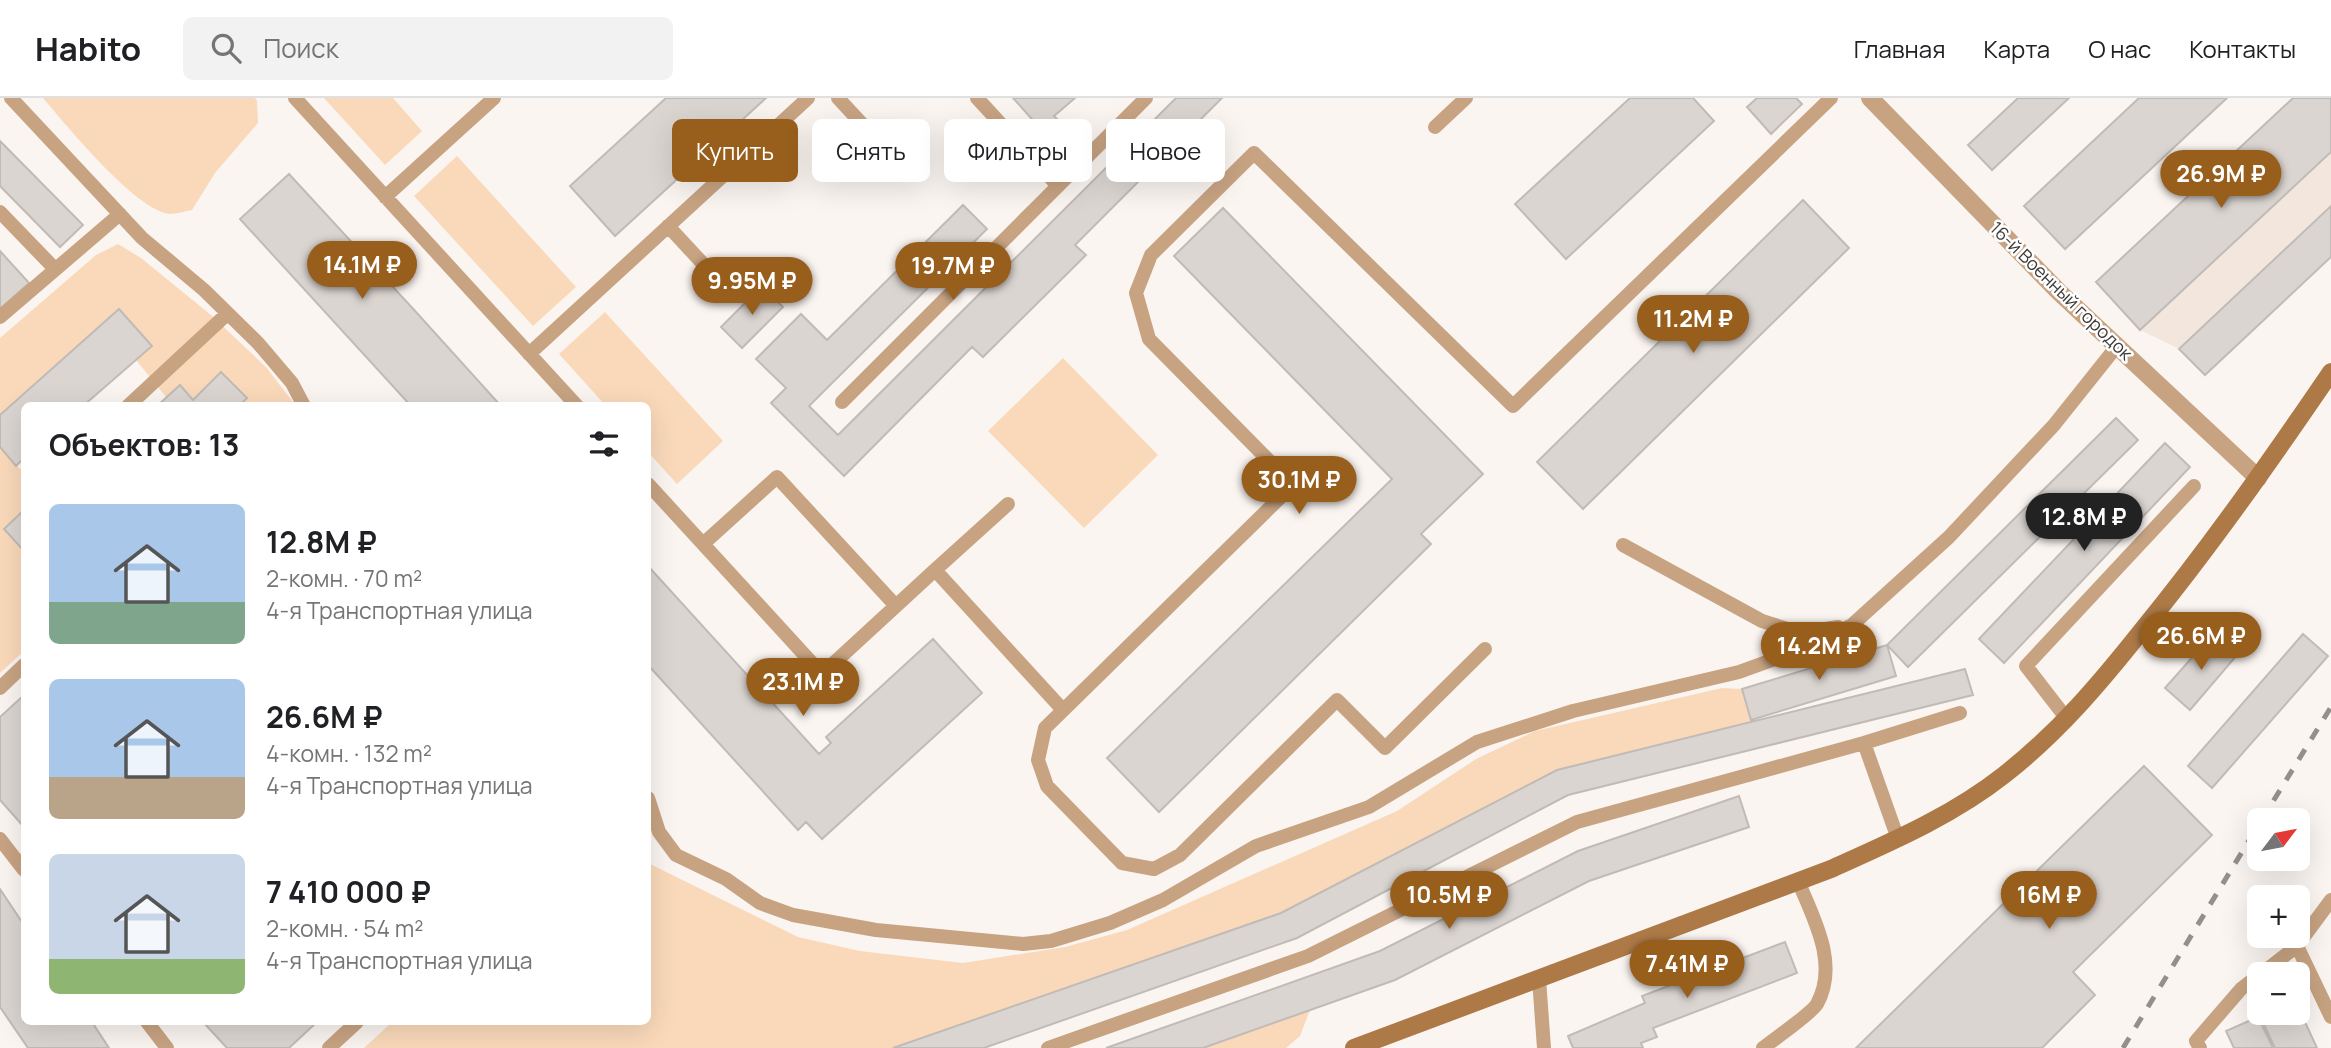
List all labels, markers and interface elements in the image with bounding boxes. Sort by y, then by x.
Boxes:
search box [183,17,673,80]
text: Habito [35,26,141,71]
icon: search [207,29,245,67]
text: Поиск [263,30,339,66]
text: Главная [1854,32,1945,65]
text: Карта [1983,32,2050,65]
text: О нас [2088,32,2151,65]
text: Контакты [2189,32,2296,65]
chip: Купить [672,119,798,182]
chip: Снять [812,119,930,182]
chip: Фильтры [944,119,1092,182]
chip: Новое [1106,119,1225,182]
pin: 26.9M ₽ [2156,150,2286,210]
text: 26.9M ₽ [2176,157,2266,189]
street label: 16-й Военный городок [1985,216,2139,365]
pin: 14.1M ₽ [297,242,427,301]
pin: 19.7M ₽ [888,242,1018,302]
text: 14.1M ₽ [323,248,401,280]
text: 19.7M ₽ [911,249,995,281]
pin: 9.95M ₽ [687,258,817,317]
text: 9.95M ₽ [708,264,796,296]
pin: 11.2M ₽ [1628,296,1758,355]
text: 11.2M ₽ [1653,302,1733,334]
text: Объектов: 13 [49,424,239,465]
icon: filters [585,425,623,463]
pin: 30.1M ₽ [1234,456,1364,516]
text: 30.1M ₽ [1258,463,1340,495]
pin: 12.8M ₽ [2019,494,2149,553]
text: 12.8M ₽ [2042,500,2126,532]
text: 12.8M ₽ [266,521,377,562]
icon: home [105,532,189,616]
text: 2-комн. · 70 m² [266,562,422,594]
text: 4-я Транспортная улица [266,594,532,626]
pin: 26.6M ₽ [2136,612,2266,672]
text: 26.6M ₽ [2156,619,2246,651]
pin: 14.2M ₽ [1754,622,1884,682]
text: 14.2M ₽ [1777,629,1861,661]
pin: 23.1M ₽ [738,658,868,718]
text: 23.1M ₽ [762,665,844,697]
text: 26.6M ₽ [266,696,382,737]
icon: home [105,707,189,791]
text: 4-комн. · 132 m² [266,737,432,769]
text: 4-я Транспортная улица [266,769,532,801]
north arrow [2247,808,2310,872]
map controls [2247,808,2310,1025]
text: 7 410 000 ₽ [266,871,431,912]
pin: 10.5M ₽ [1384,872,1514,931]
pin: 16M ₽ [2000,872,2098,931]
text: 10.5M ₽ [1406,878,1492,910]
text: 16M ₽ [2017,878,2081,910]
icon: home [105,882,189,966]
button: + [2247,885,2310,948]
text: 2-комн. · 54 m² [266,912,423,944]
pin: 7.41M ₽ [1622,940,1752,1000]
text: 4-я Транспортная улица [266,944,532,976]
text: 7.41M ₽ [1646,947,1728,979]
button: − [2247,962,2310,1025]

